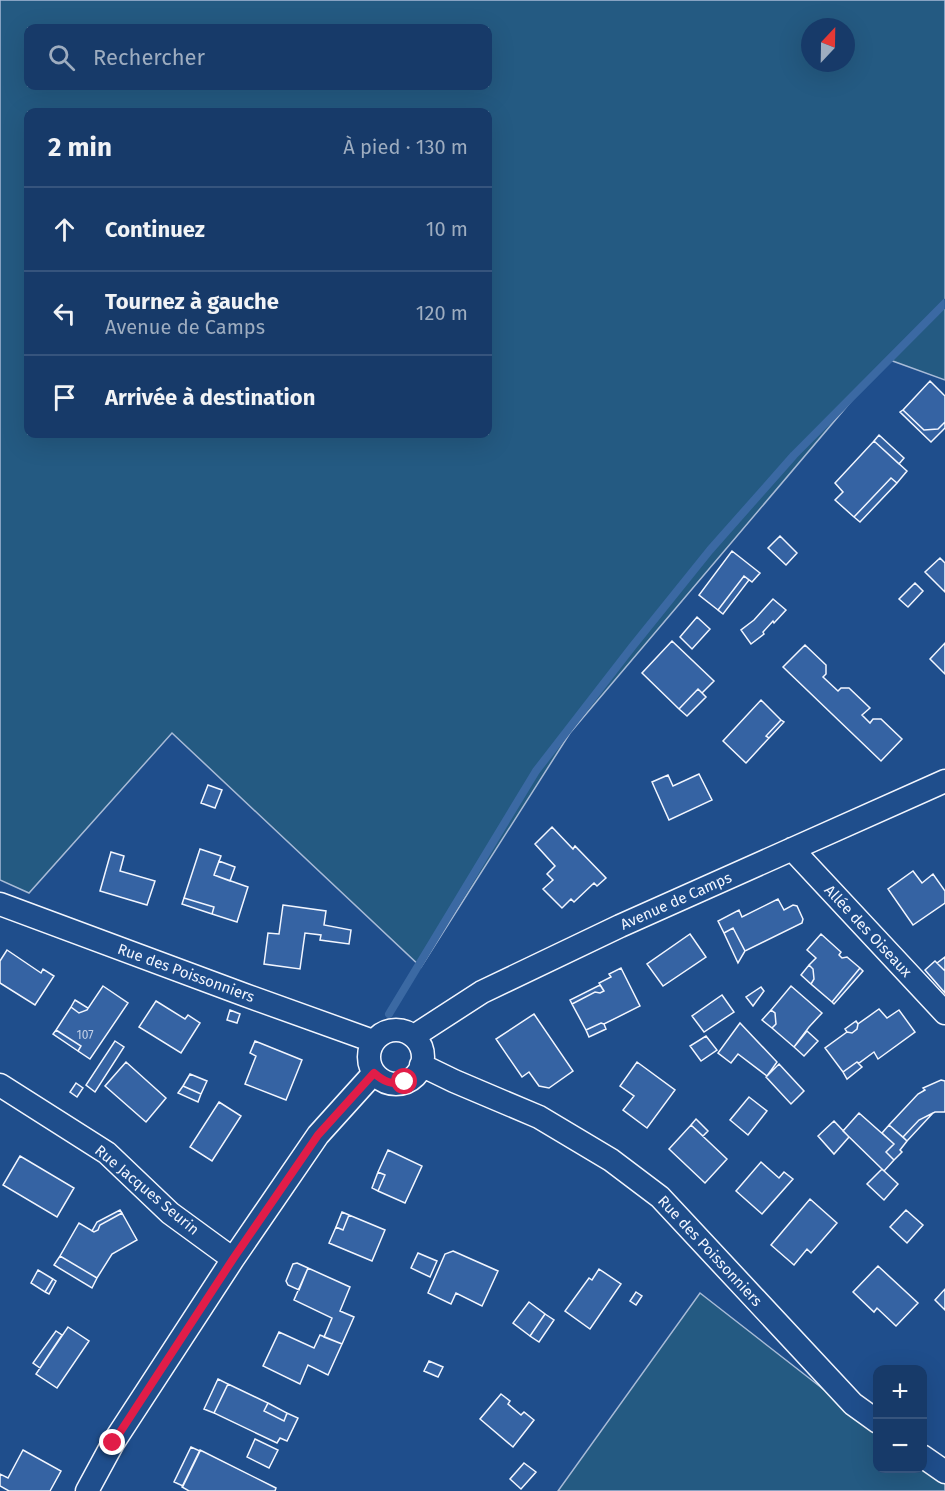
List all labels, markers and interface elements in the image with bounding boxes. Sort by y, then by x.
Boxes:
north arrow [801,18,855,72]
search box [24,24,492,90]
icon: search [45,41,78,74]
text: Rechercher [93,44,205,71]
text: 2 min [48,132,112,163]
text: À pied · 130 m [343,135,468,159]
icon: ahead [48,213,81,246]
text: Continuez [105,216,205,243]
text: 10 m [426,217,468,241]
text: Tournez à gauche [105,288,279,315]
icon: left [48,297,81,330]
text: 120 m [416,301,468,325]
text: Avenue de Camps [105,315,265,339]
icon: arrive [48,381,81,414]
text: Arrivée à destination [105,384,315,411]
street label: Avenue de Camps [617,868,735,934]
street label: Allée des Oiseaux [821,881,916,981]
street label: Rue des Poissonniers [115,940,257,1006]
house number: 107 [77,1028,93,1042]
route start [391,1068,417,1094]
street label: Rue Jacques Seurin [91,1141,203,1239]
street label: Rue des Poissonniers [654,1192,766,1310]
map controls [873,1365,927,1473]
button: + [873,1365,927,1419]
button: − [873,1419,927,1473]
route end [99,1429,125,1455]

